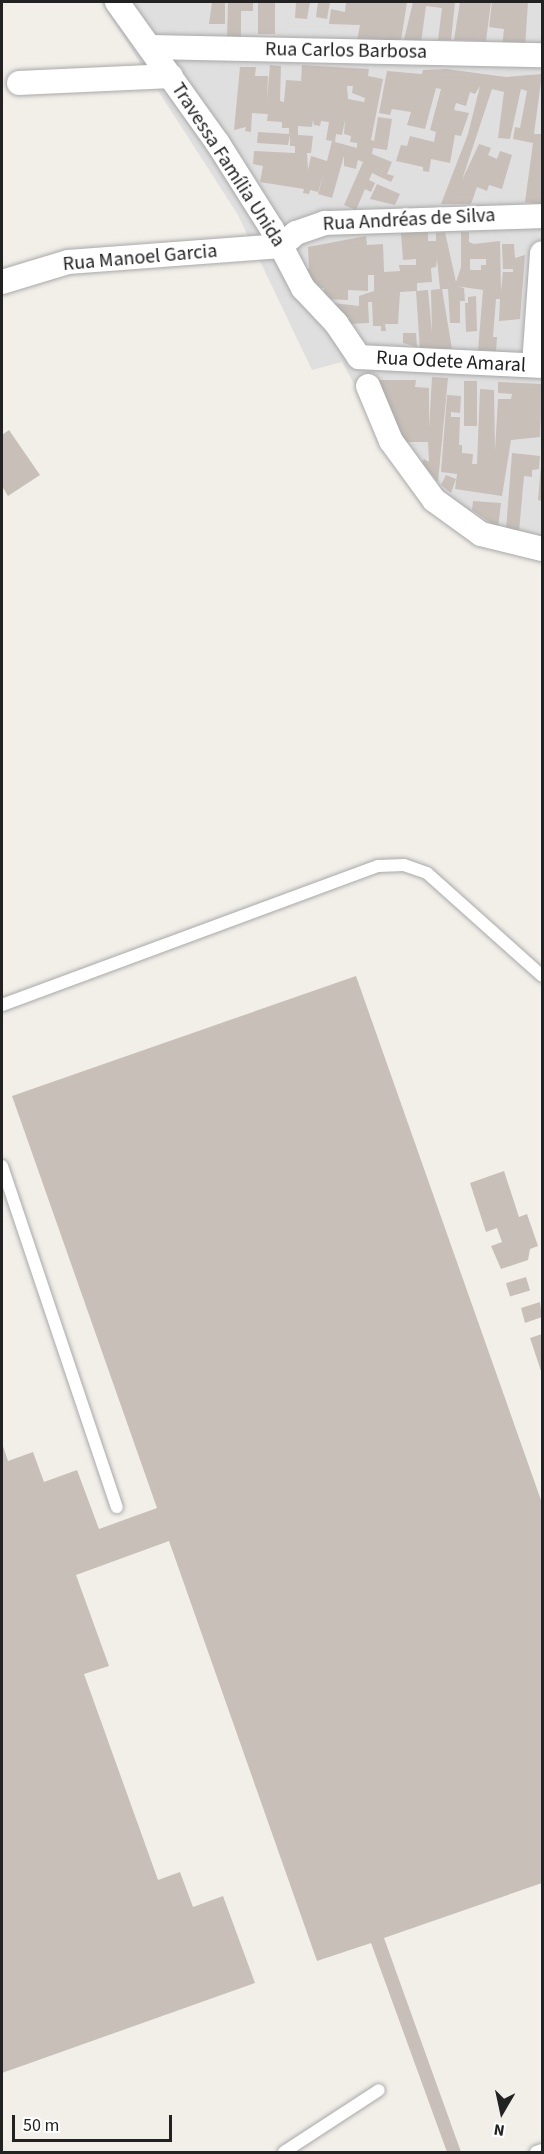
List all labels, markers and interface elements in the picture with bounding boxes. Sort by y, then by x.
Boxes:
street label: Rua Carlos Barbosa [265,38,427,64]
street label: Travessa Família Unida [166,78,290,252]
street label: Rua Andréas de Silva [322,203,496,237]
street label: Rua Manoel Garcia [62,239,218,277]
street label: Rua Odete Amaral [375,346,527,378]
north arrow [472,2082,532,2142]
scale bar [15,2103,176,2141]
text: 50 m [23,2113,59,2138]
text: N [492,2118,506,2141]

